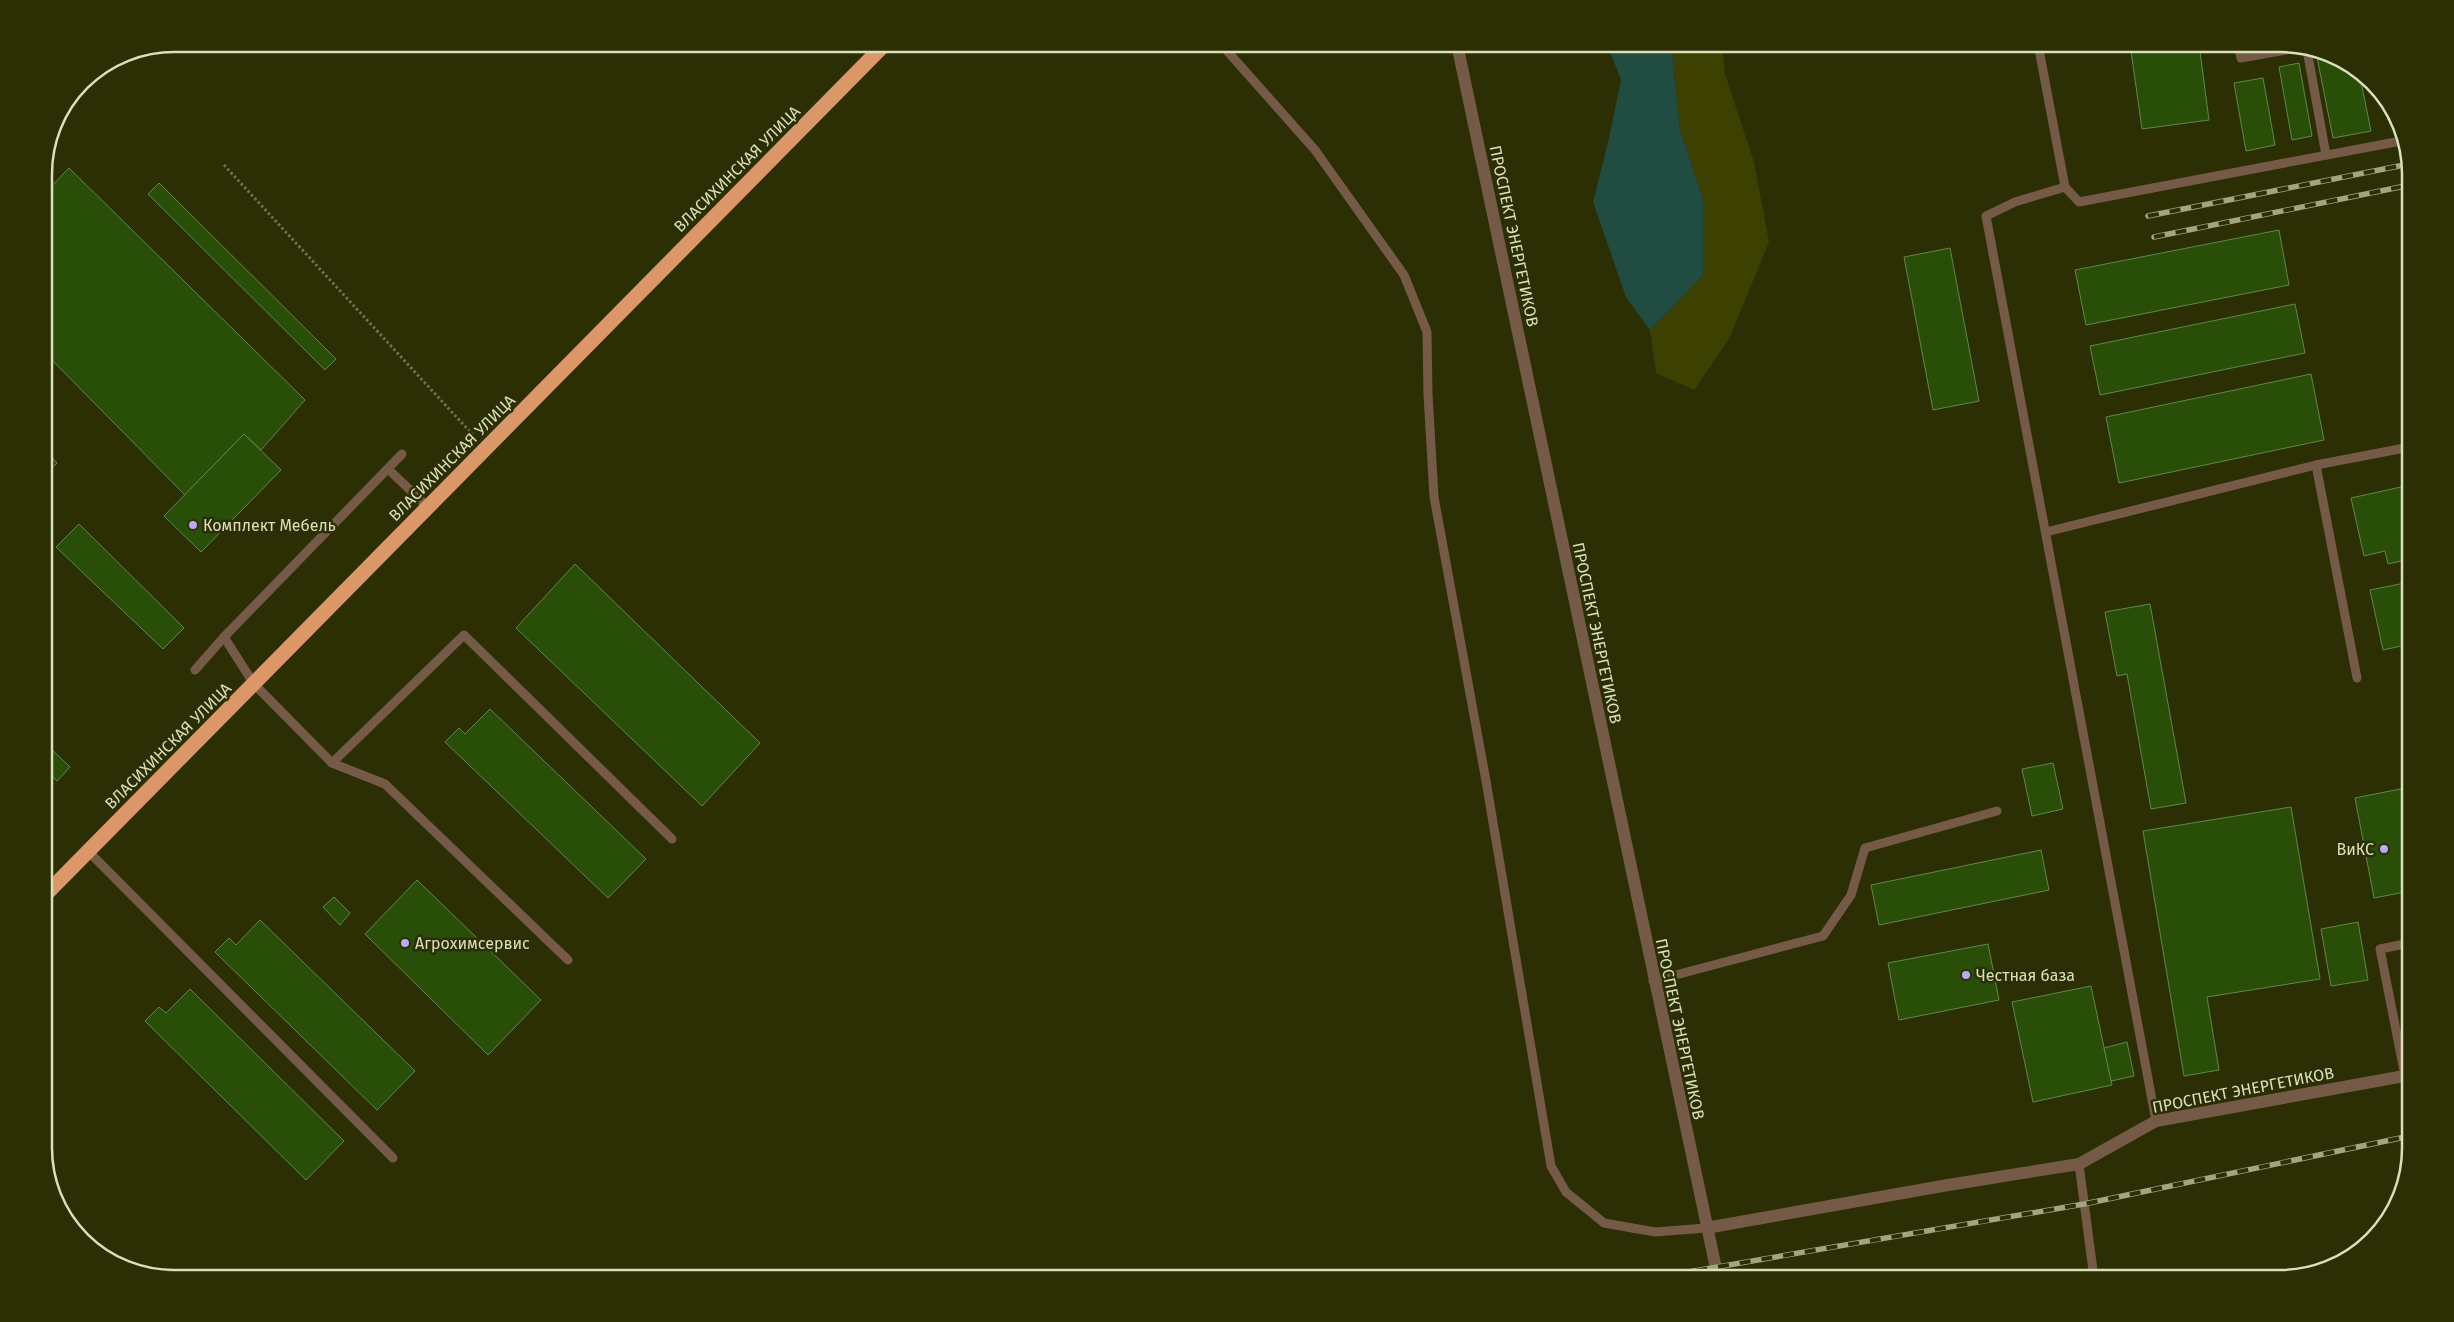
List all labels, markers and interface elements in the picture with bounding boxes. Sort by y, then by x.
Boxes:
street label: ВЛАСИХИНСКАЯ УЛИЦА [670,101,805,236]
street label: ПРОСПЕКТ ЭНЕРГЕТИКОВ [1486,144,1543,329]
street label: ВЛАСИХИНСКАЯ УЛИЦА [385,390,520,525]
place label: Комплект Мебель [203,516,336,535]
marker: Комплект Мебель [187,519,199,531]
street label: ПРОСПЕКТ ЭНЕРГЕТИКОВ [1569,541,1626,726]
street label: ВЛАСИХИНСКАЯ УЛИЦА [101,678,236,813]
place label: ВиКС [2337,840,2374,859]
marker: ВиКС [2378,843,2390,855]
place label: Агрохимсервис [415,934,530,953]
marker: Агрохимсервис [399,937,411,949]
street label: ПРОСПЕКТ ЭНЕРГЕТИКОВ [1652,937,1709,1122]
place label: Честная база [1976,966,2075,985]
marker: Честная база [1960,969,1972,981]
street label: ПРОСПЕКТ ЭНЕРГЕТИКОВ [2151,1063,2336,1117]

